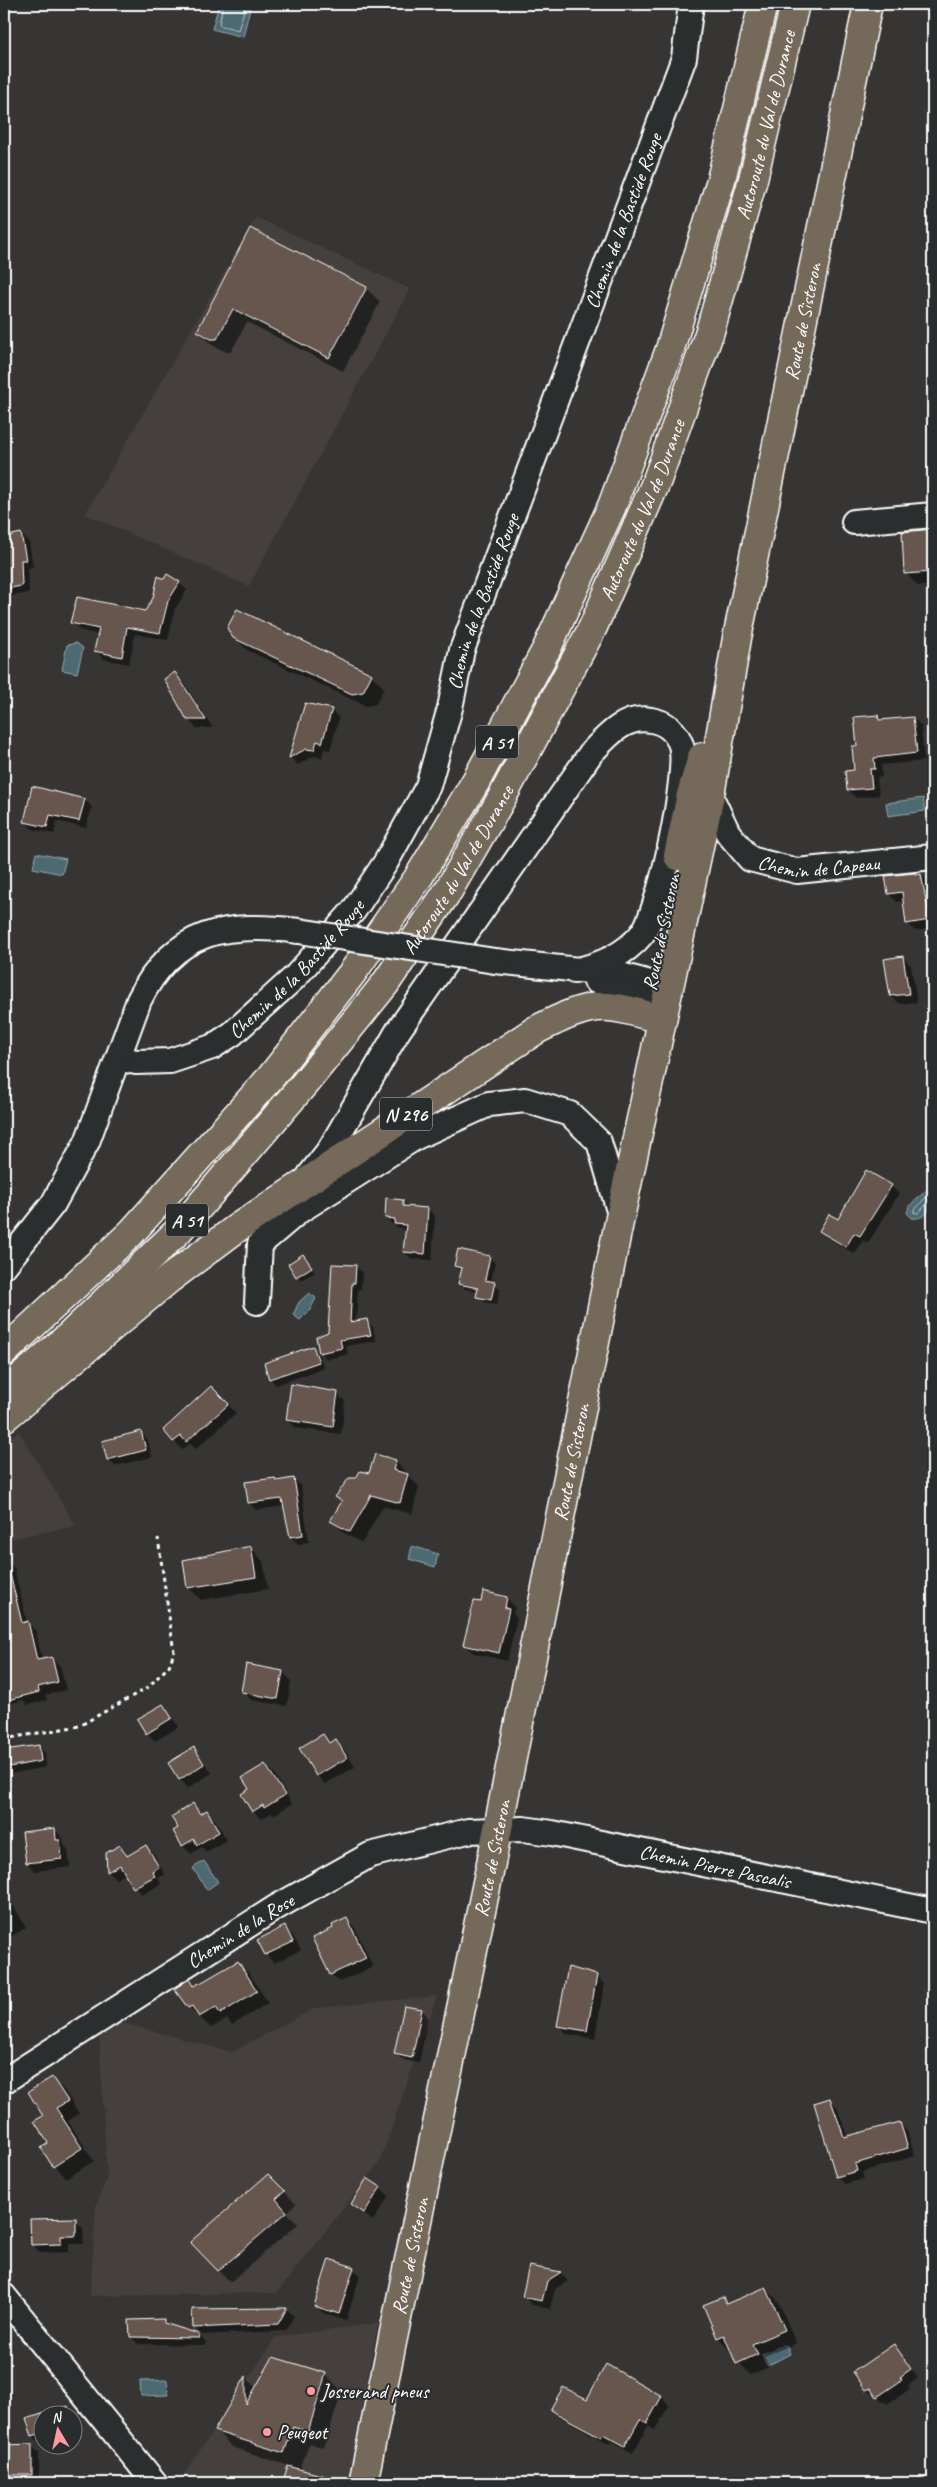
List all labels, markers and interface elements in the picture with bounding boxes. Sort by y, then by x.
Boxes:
street label: Autoroute du Val de Durance [730,27,802,222]
street label: Chemin de la Bastide Rouge [579,129,668,312]
street label: Route de Sisteron [779,260,827,382]
street label: Autoroute du Val de Durance [594,415,691,604]
street label: Chemin de la Bastide Rouge [442,509,526,692]
road number: A 51 [476,726,518,759]
street label: Autoroute du Val de Durance [397,780,520,959]
street label: Chemin de Capeau [755,850,882,885]
street label: Route de Sisteron [637,870,686,993]
street label: Chemin de la Bastide Rouge [223,894,371,1044]
road number: N 296 [380,1098,432,1130]
road number: A 51 [166,1204,208,1236]
street label: Route de Sisteron [548,1400,596,1523]
street label: Route de Sisteron [468,1797,517,1919]
street label: Chemin Pierre Pascalis [637,1839,795,1895]
street label: Chemin de la Rose [182,1887,300,1974]
street label: Route de Sisteron [386,2194,435,2317]
place label: Josserand pneus [320,2379,431,2404]
marker: Josserand pneus [305,2385,317,2397]
north arrow [32,2404,82,2454]
text: N [50,2408,64,2427]
place label: Peugeot [277,2420,329,2445]
marker: Peugeot [261,2426,273,2438]

